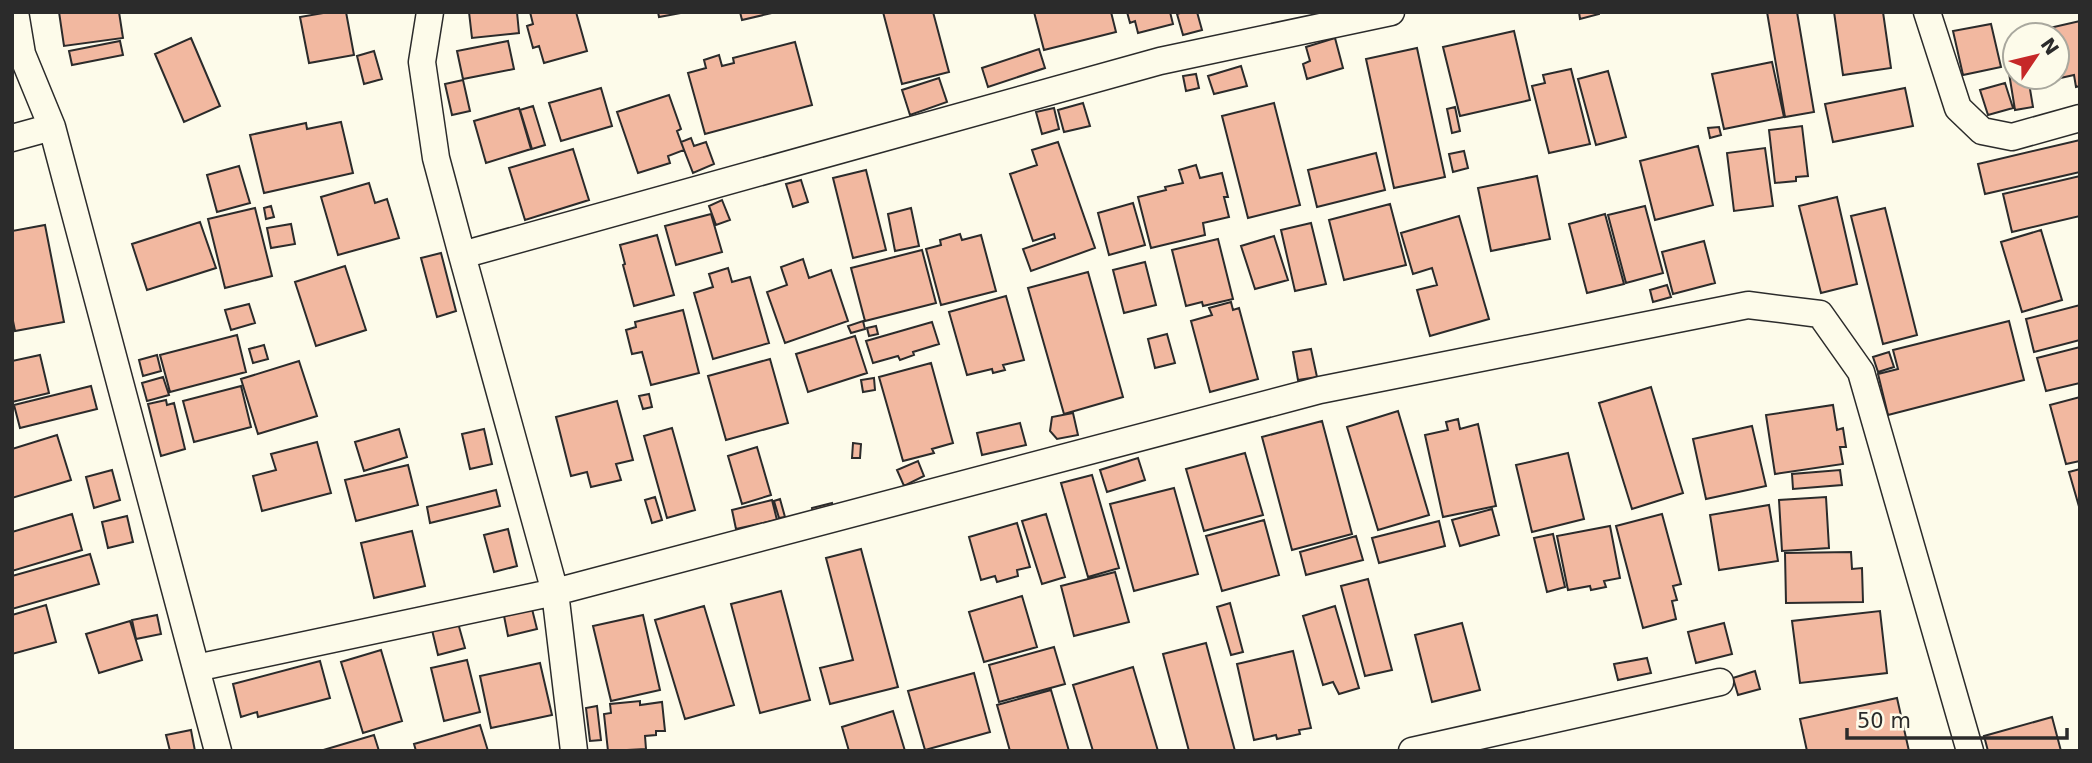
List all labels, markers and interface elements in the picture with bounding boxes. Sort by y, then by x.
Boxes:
north arrow [2001,21,2071,91]
text: N [2036,33,2063,59]
scale bar [1847,696,2068,740]
text: 50 m [1857,709,1911,733]

